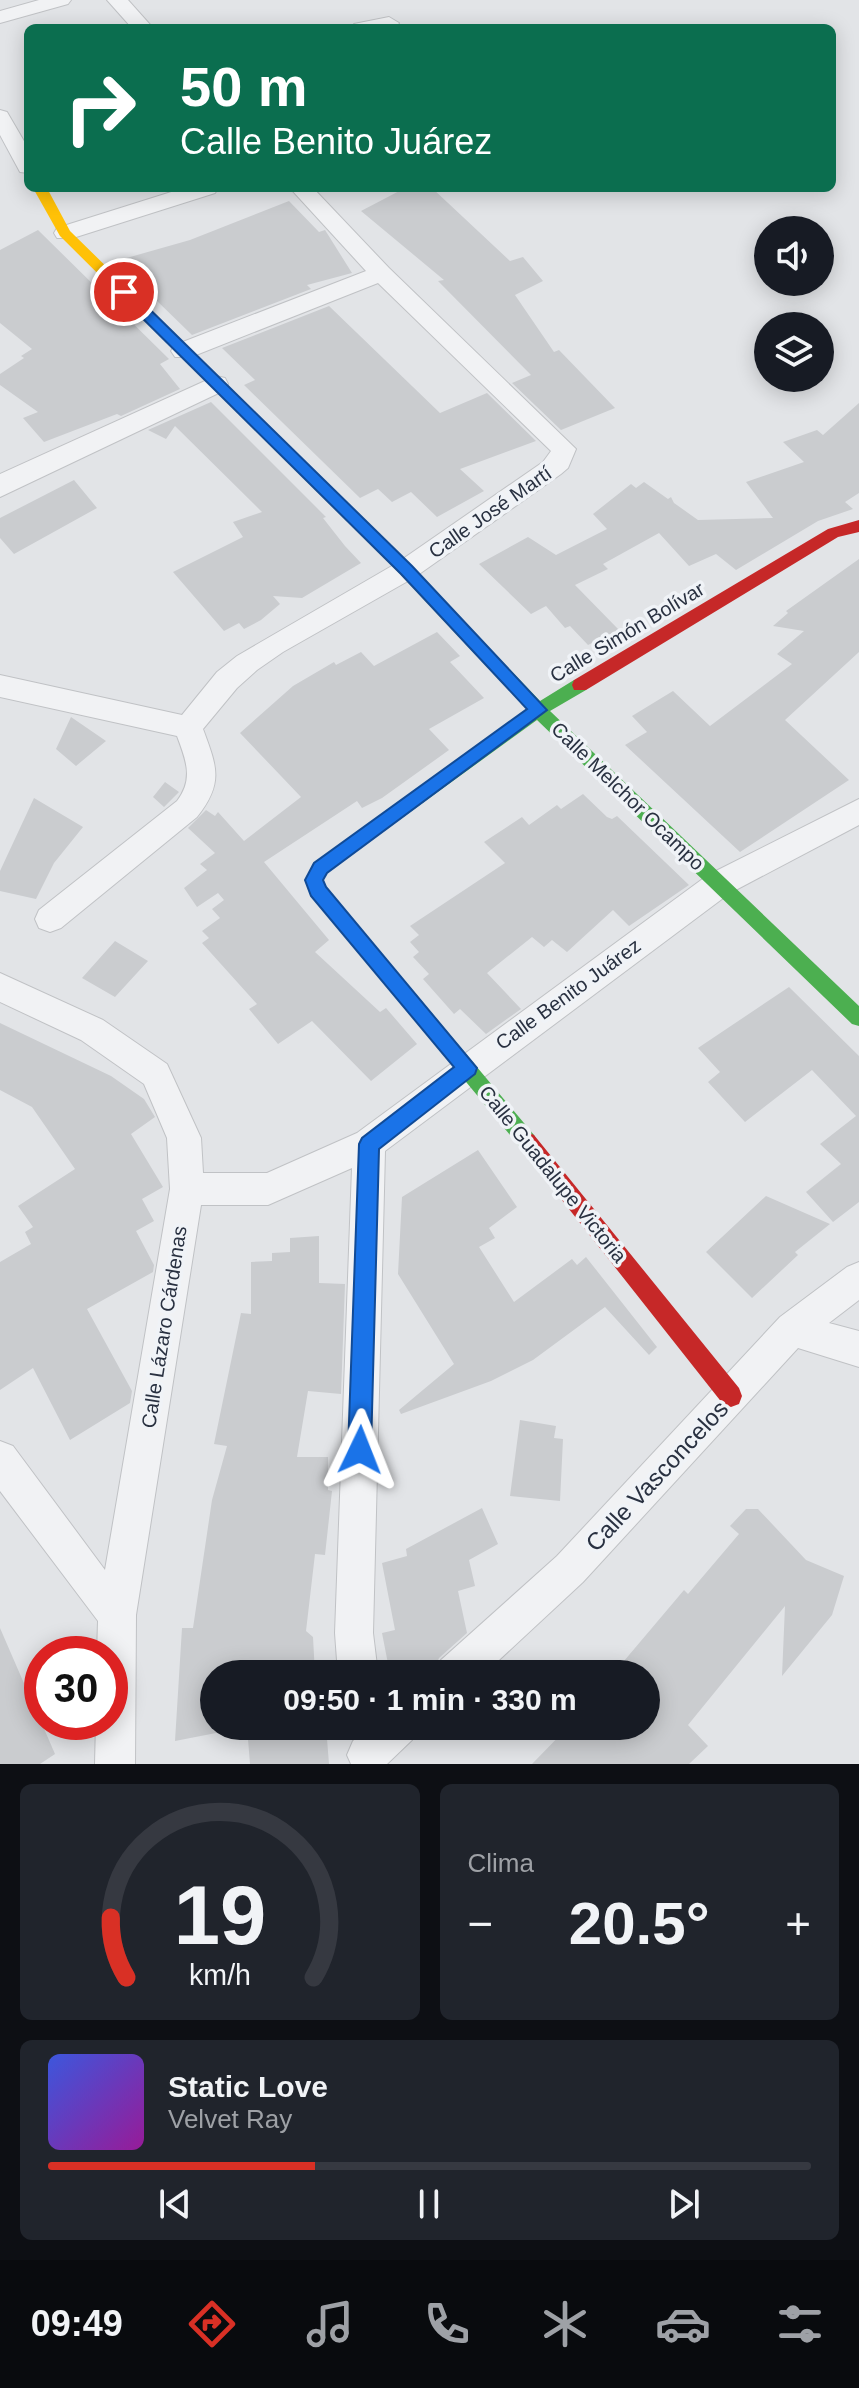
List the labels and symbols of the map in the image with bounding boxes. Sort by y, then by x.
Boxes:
pin [90,258,158,326]
street label: Calle José Martí [425,461,556,562]
street label: Calle Simón Bolívar [546,577,708,687]
street label: Calle Melchor Ocampo [547,717,709,875]
street label: Calle Benito Juárez [491,934,645,1054]
street label: Calle Guadalupe Victoria [475,1081,632,1267]
street label: Calle Lázaro Cárdenas [137,1224,191,1430]
street label: Calle Vasconcelos [580,1395,733,1556]
position arrow [318,1408,402,1492]
speed limit sign: 30 [24,1636,128,1740]

